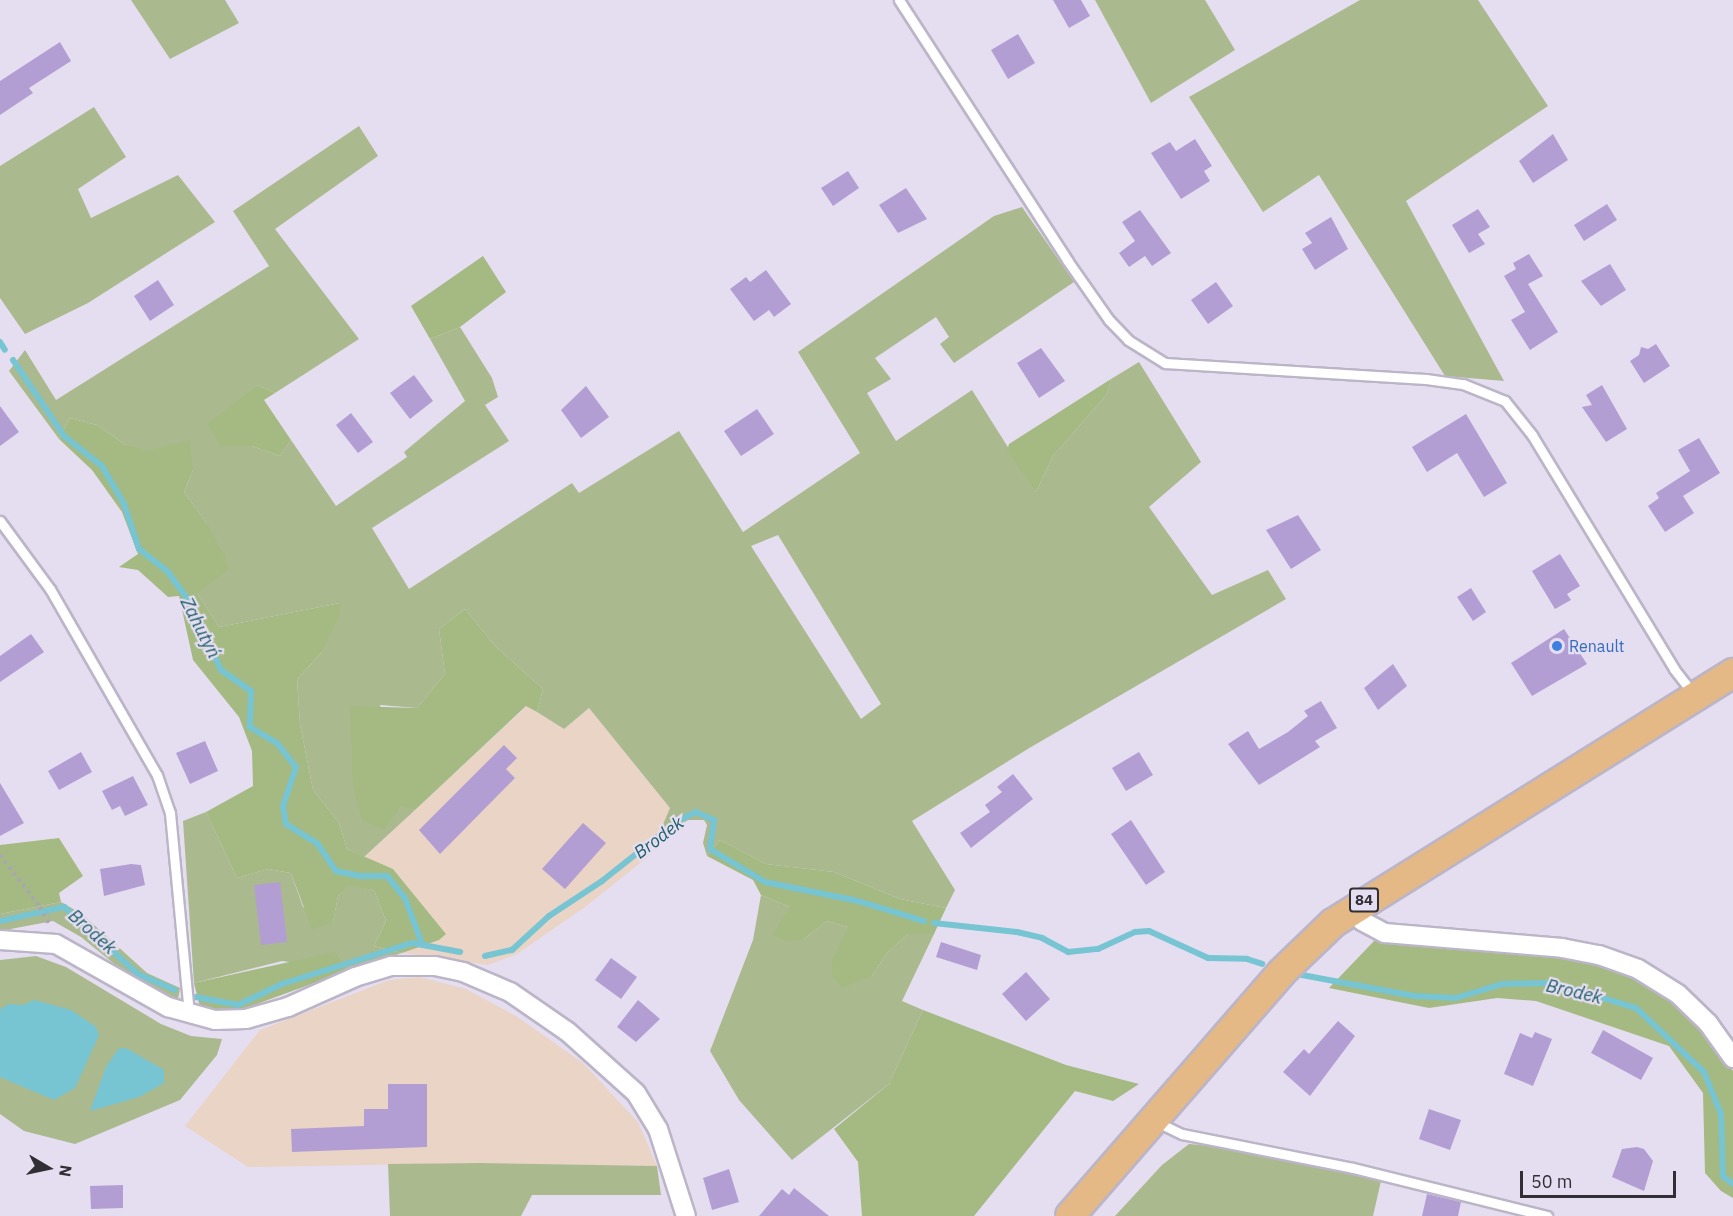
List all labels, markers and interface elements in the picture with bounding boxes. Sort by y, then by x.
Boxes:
water label: Zahutyń [176,594,224,662]
place label: Renault [1569,636,1624,656]
marker: Renault [1550,639,1564,653]
water label: Brodek [630,812,688,864]
road number: 84 [1349,888,1379,912]
water label: Brodek [64,905,120,959]
water label: Brodek [1544,975,1604,1009]
north arrow [18,1138,78,1198]
scale bar [1523,1159,1679,1197]
text: N [55,1164,77,1178]
text: 50 m [1531,1170,1573,1193]

